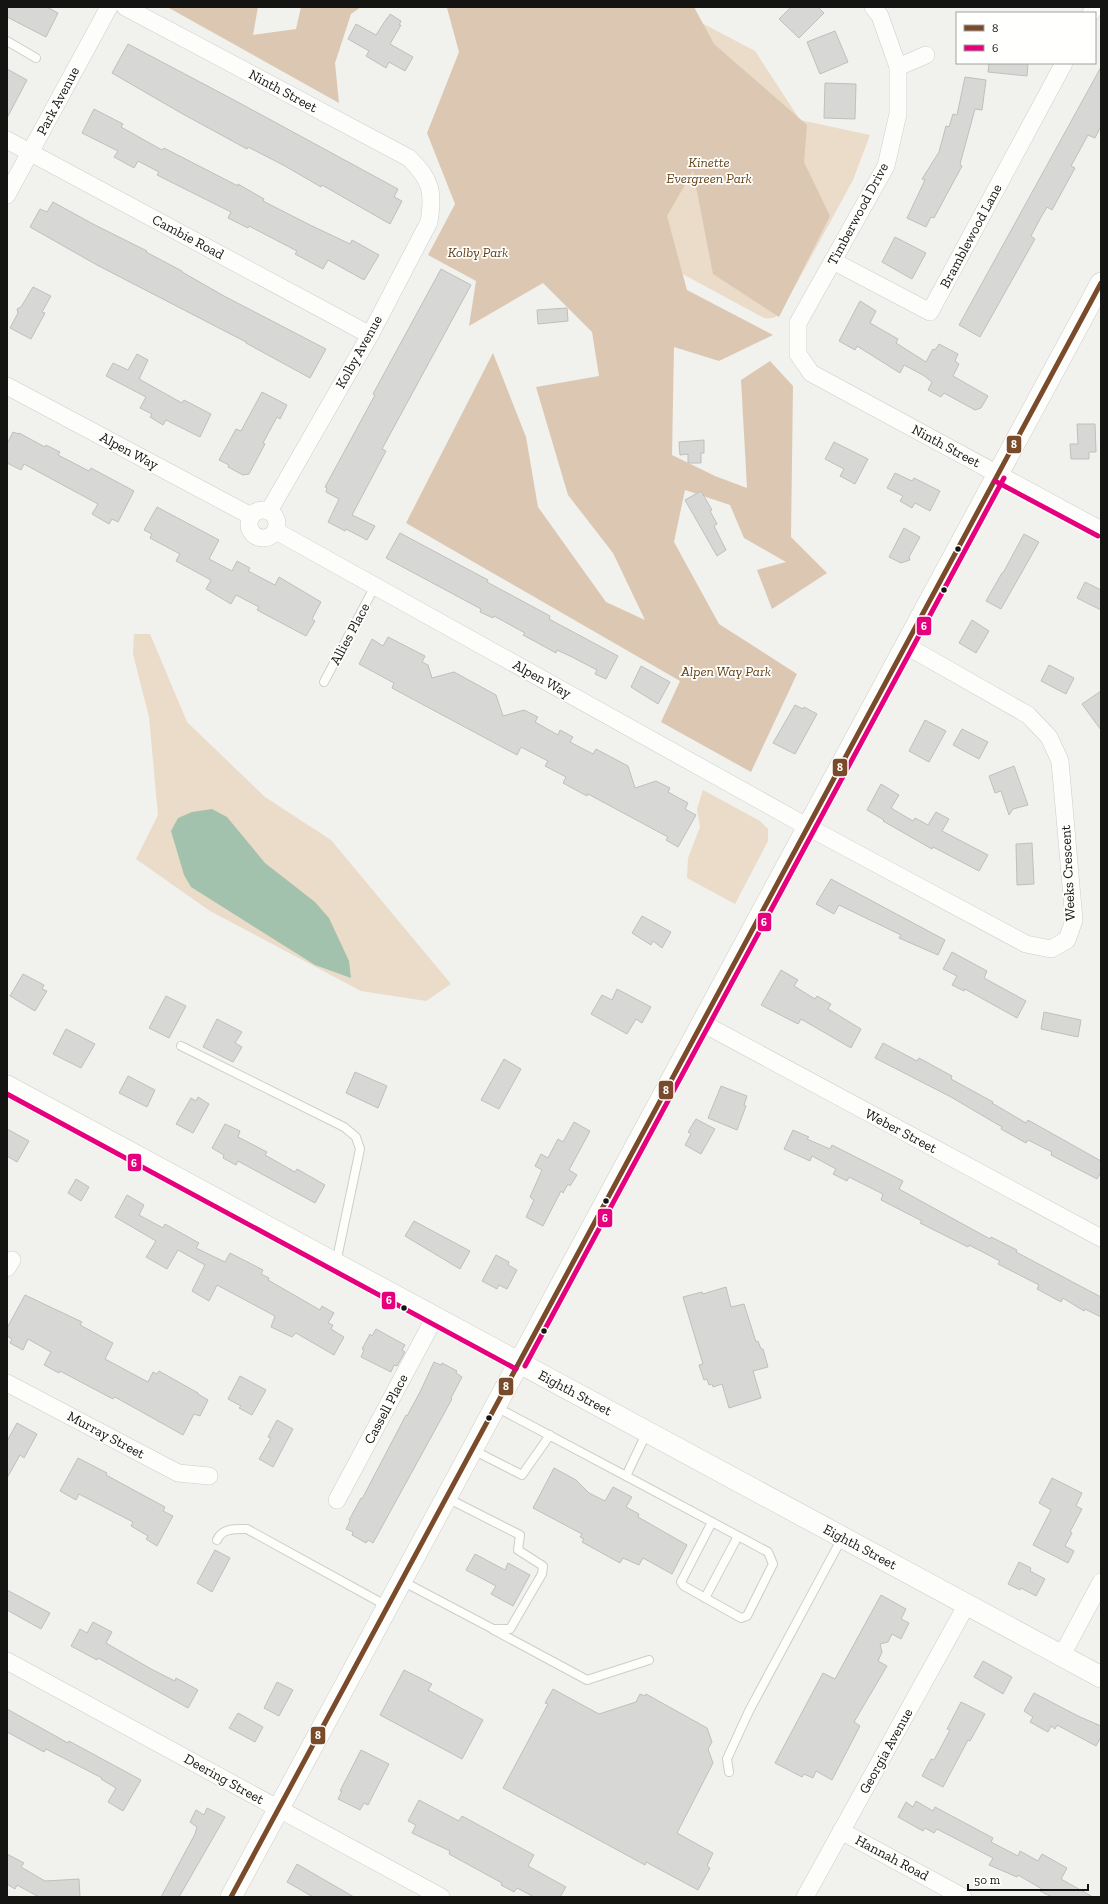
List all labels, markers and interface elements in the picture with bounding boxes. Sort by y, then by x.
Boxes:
legend [956,12,1096,64]
text: 8 [992,21,998,35]
text: 6 [992,41,998,55]
street label: Park Avenue [33,64,83,138]
street label: Ninth Street [246,66,321,116]
park label: Kinette Evergreen Park [666,154,752,187]
street label: Timberwood Drive [824,160,892,268]
street label: Bramblewood Lane [936,181,1006,291]
street label: Cambie Road [149,211,227,263]
park label: Kolby Park [448,244,508,261]
street label: Kolby Avenue [332,312,386,391]
street label: Ninth Street [909,421,984,471]
street label: Alpen Way [97,428,162,474]
line badge: 8 [1006,435,1022,454]
text: 8 [1011,438,1017,451]
unlabelled marker [953,544,963,554]
unlabelled marker [939,585,949,595]
street label: Allies Place [327,600,374,668]
line badge: 6 [916,616,932,636]
text: 6 [921,620,927,633]
street label: Alpen Way [510,656,575,702]
park label: Alpen Way Park [680,663,771,680]
line badge: 8 [832,758,848,777]
text: 8 [837,761,843,774]
street label: Weeks Crescent [1057,824,1079,921]
line badge: 6 [757,912,772,932]
text: 6 [761,916,767,929]
line badge: 8 [658,1080,674,1100]
text: 8 [663,1084,669,1097]
street label: Weber Street [862,1105,940,1157]
line badge: 6 [127,1153,142,1172]
text: 6 [131,1157,137,1170]
unlabelled marker [601,1196,611,1206]
line badge: 6 [597,1208,613,1228]
text: 6 [602,1212,608,1225]
line badge: 6 [381,1291,396,1310]
text: 6 [386,1294,392,1307]
unlabelled marker [399,1303,409,1313]
unlabelled marker [539,1326,549,1336]
street label: Eighth Street [535,1367,615,1420]
street label: Cassell Place [360,1371,412,1447]
line badge: 8 [498,1377,514,1396]
text: 8 [503,1380,509,1393]
street label: Murray Street [64,1408,148,1463]
unlabelled marker [484,1413,494,1423]
street label: Eighth Street [820,1521,900,1574]
street label: Georgia Avenue [856,1705,917,1797]
line badge: 8 [310,1726,326,1745]
text: 8 [315,1729,321,1742]
street label: Deering Street [181,1750,268,1808]
street label: Hannah Road [852,1831,932,1885]
scale bar [968,1866,1088,1892]
text: 50 m [974,1873,1001,1887]

